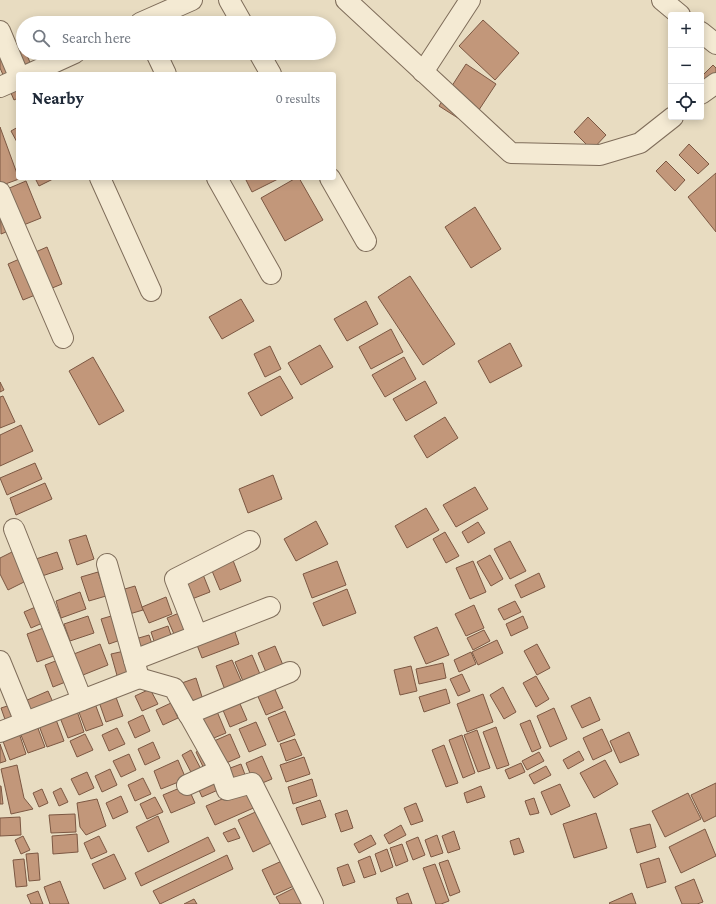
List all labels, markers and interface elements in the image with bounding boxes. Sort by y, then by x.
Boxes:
map controls [668,12,704,120]
button: + [668,12,704,48]
search box [16,16,336,60]
icon: search [30,27,52,49]
text: Search here [62,30,131,46]
button: − [668,48,704,84]
button: locate [668,84,704,120]
text: Nearby [32,89,84,108]
text: 0 results [275,91,320,106]

